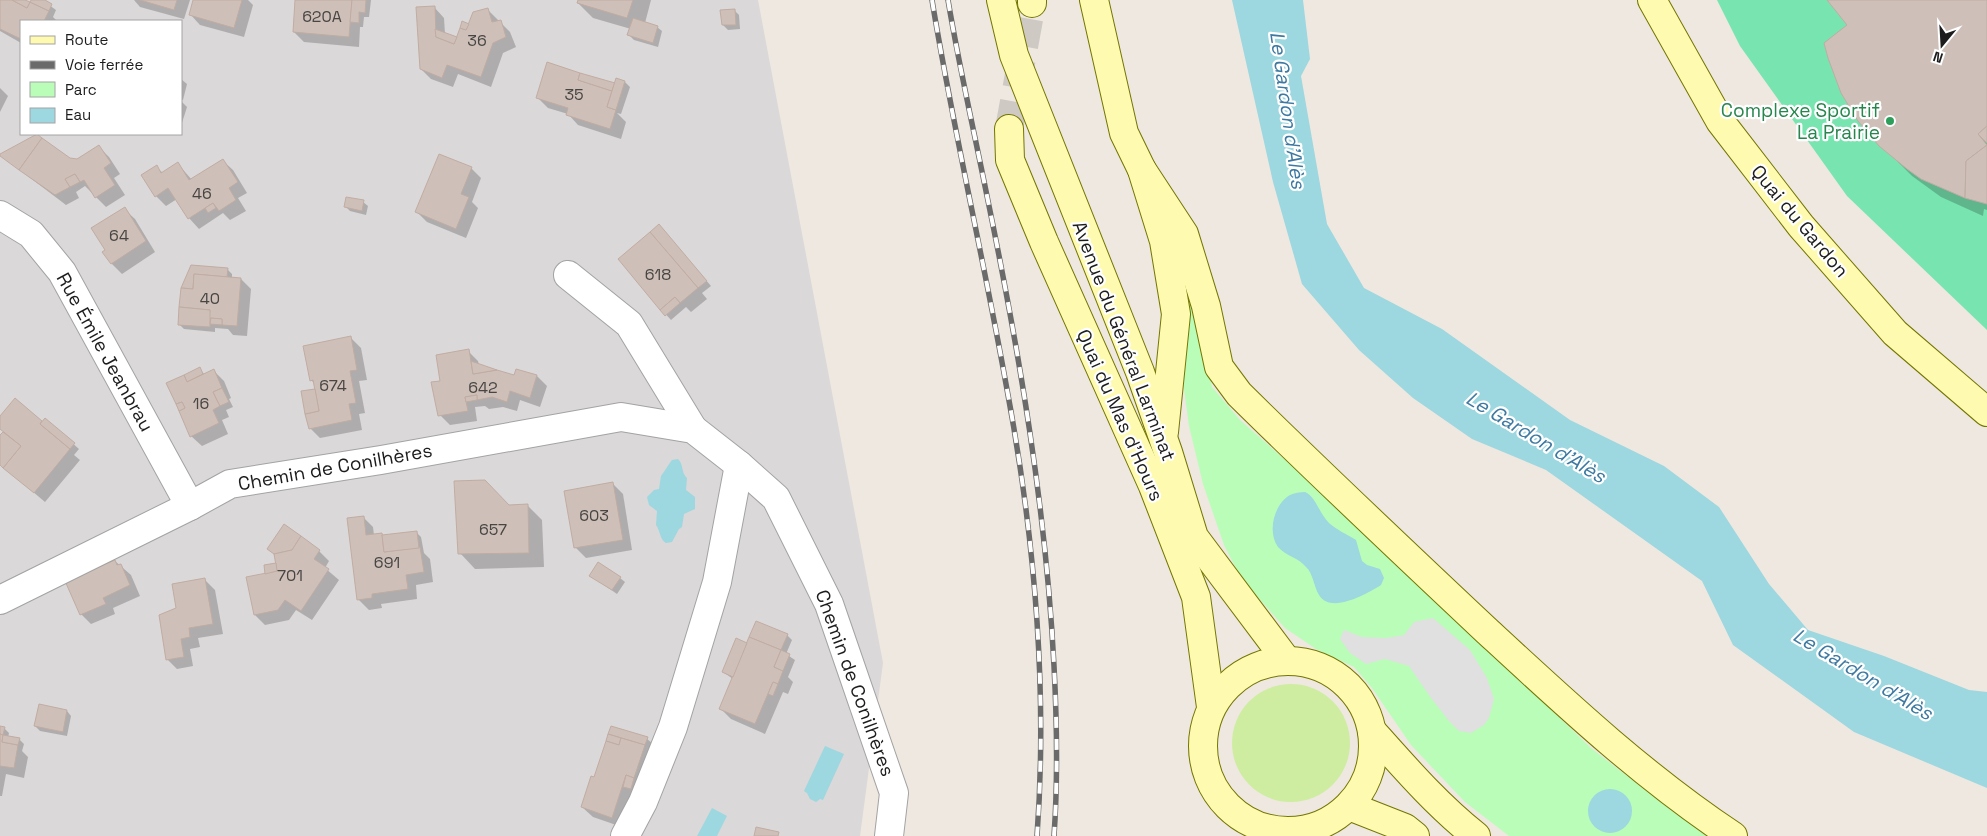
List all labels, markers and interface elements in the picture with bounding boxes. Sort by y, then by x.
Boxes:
house number: 620A [302,6,342,27]
legend [20,20,182,135]
north arrow [1917,20,1967,70]
text: Route [65,30,109,49]
house number: 36 [467,30,487,51]
water label: Le Gardon d'Alès [1264,30,1312,192]
text: N [1931,47,1945,67]
text: Voie ferrée [65,55,143,74]
text: Parc [65,80,97,99]
house number: 35 [564,84,584,105]
place label: Complexe Sportif La Prairie [1721,98,1880,145]
text: Eau [65,105,91,124]
marker: Complexe Sportif La Prairie [1884,115,1896,127]
street label: Quai du Gardon [1746,160,1854,282]
house number: 46 [192,183,212,204]
street label: Avenue du Général Larminat [1067,218,1181,464]
house number: 64 [109,225,129,246]
house number: 618 [645,264,671,285]
street label: Rue Émile Jeanbrau [51,268,159,436]
house number: 40 [200,288,220,309]
street label: Quai du Mas d'Hours [1071,325,1169,505]
house number: 674 [319,375,347,396]
house number: 642 [468,377,498,398]
water label: Le Gardon d'Alès [1461,385,1612,490]
house number: 16 [193,393,209,414]
street label: Chemin de Conilhères [236,438,434,496]
house number: 603 [579,505,609,526]
house number: 657 [479,519,507,540]
house number: 691 [374,552,400,573]
house number: 701 [277,565,303,586]
street label: Chemin de Conilhères [810,586,900,780]
water label: Le Gardon d'Alès [1788,622,1939,727]

